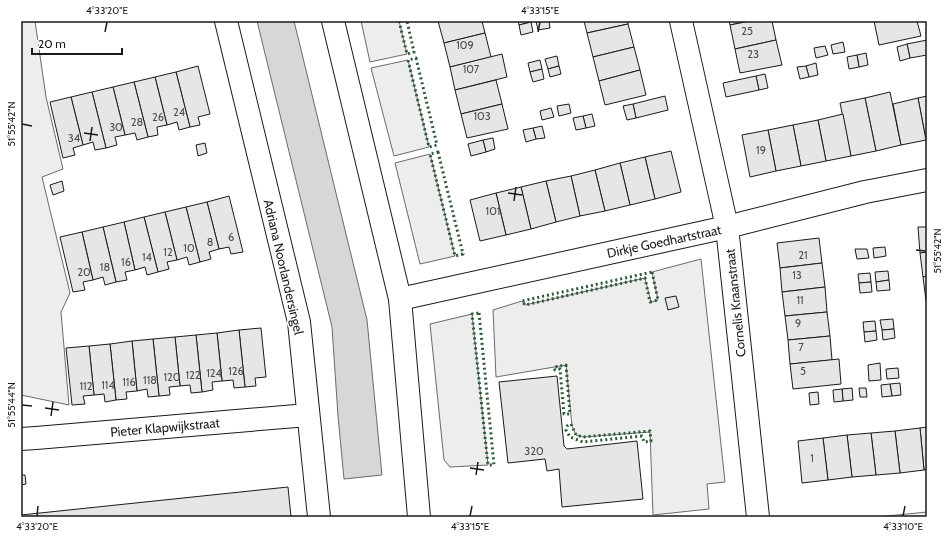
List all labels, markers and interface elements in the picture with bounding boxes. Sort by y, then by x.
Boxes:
text: 4°33'20"E [86,4,129,17]
text: 4°33'15"E [521,4,560,17]
house number: 25 [741,24,753,38]
scale bar [32,30,122,56]
text: 20 m [38,36,66,51]
house number: 109 [456,38,474,52]
house number: 23 [747,47,759,61]
house number: 107 [463,62,480,76]
text: 51°55'42"N [5,101,18,147]
house number: 24 [173,105,186,119]
house number: 103 [473,109,491,123]
house number: 26 [152,110,164,124]
house number: 28 [131,115,143,129]
house number: 30 [109,120,123,134]
house number: 34 [68,131,81,145]
house number: 19 [756,143,766,157]
street label: Adriana Noorlandersingel [261,198,307,336]
house number: 101 [486,204,500,218]
street label: Dirkje Goedhartstraat [605,221,723,262]
text: 51°55'42"N [931,228,944,274]
house number: 6 [228,230,234,244]
house number: 8 [207,235,213,249]
house number: 10 [183,241,195,255]
house number: 12 [163,245,173,259]
street label: Cornelis Kraanstraat [721,247,749,358]
house number: 21 [798,248,808,262]
house number: 14 [142,250,153,264]
house number: 16 [121,255,131,269]
house number: 18 [100,260,110,274]
house number: 20 [77,265,91,279]
house number: 13 [792,268,802,282]
house number: 11 [796,293,804,307]
house number: 9 [795,316,801,330]
house number: 7 [798,340,804,354]
house number: 126 [228,364,244,378]
house number: 5 [800,364,806,378]
house number: 124 [206,366,222,380]
house number: 122 [185,368,201,382]
house number: 120 [163,370,181,384]
house number: 118 [143,373,157,387]
house number: 116 [122,375,136,389]
house number: 114 [101,378,115,392]
house number: 112 [80,379,93,393]
text: 51°55'44"N [5,382,18,428]
street label: Pieter Klapwijkstraat [110,414,221,441]
house number: 320 [524,444,544,458]
house number: 1 [810,451,814,465]
text: 4°33'20"E [16,520,59,533]
text: 4°33'15"E [451,520,490,533]
text: 4°33'10"E [883,520,924,533]

